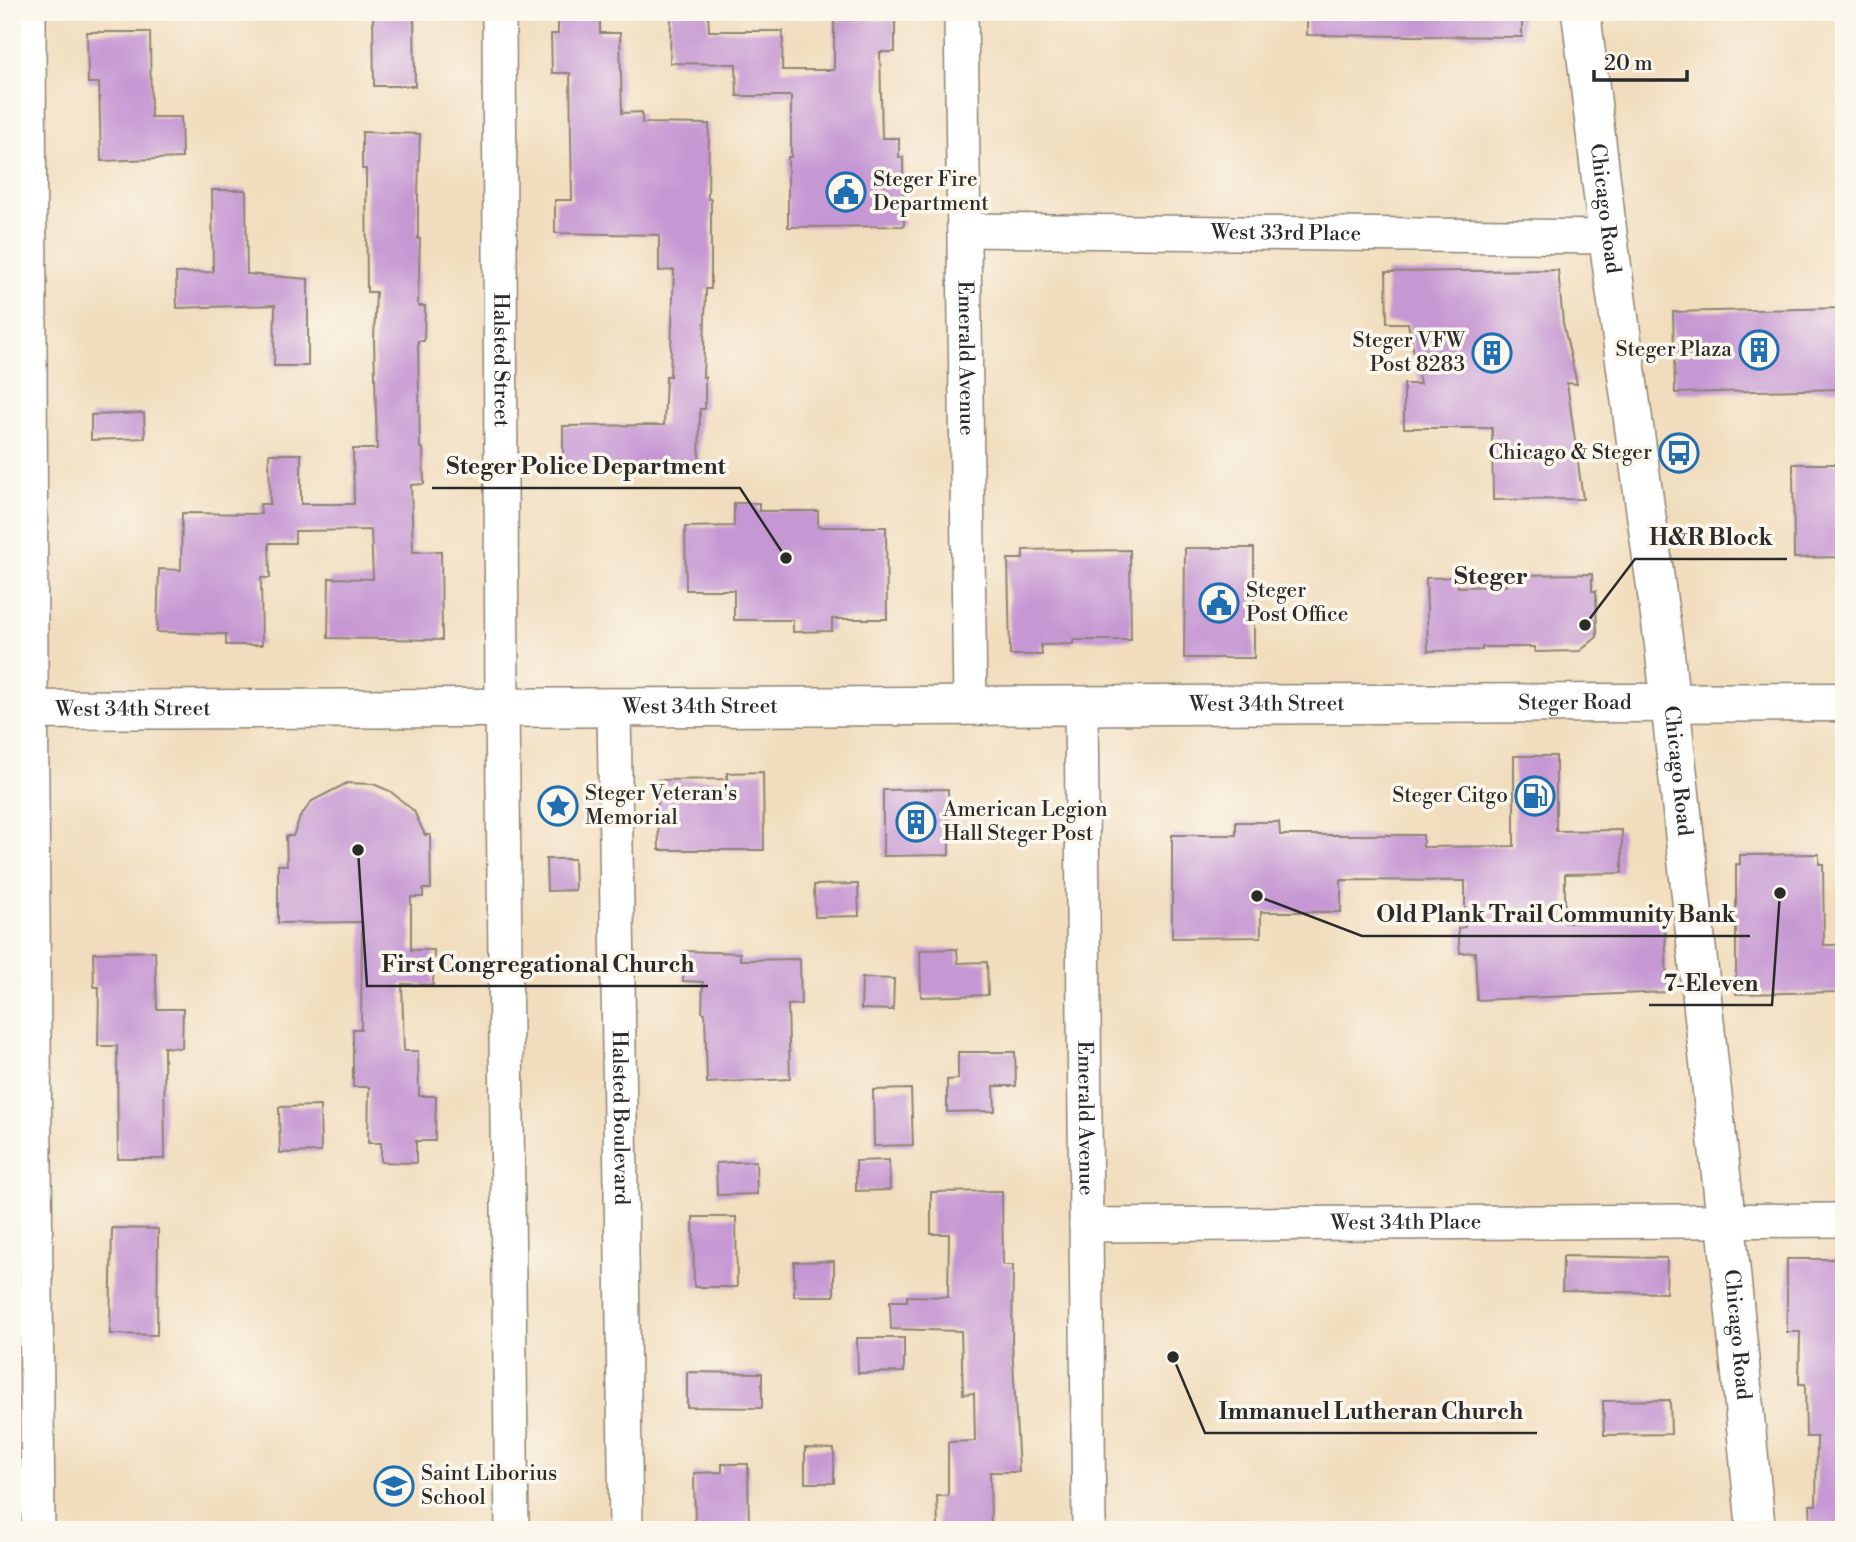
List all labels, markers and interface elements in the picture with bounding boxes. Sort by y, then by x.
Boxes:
scale bar [1594,38,1686,82]
text: 20 m [1604,51,1653,77]
street label: Chicago Road [1584,142,1626,275]
place label: Steger Fire Department [873,167,989,217]
public building icon: Steger Fire Department [825,171,867,213]
street label: West 33rd Place [1210,220,1361,247]
street label: Emerald Avenue [951,280,979,436]
street label: Halsted Street [487,293,514,428]
place label: Steger VFW Post 8283 [1353,328,1466,378]
building icon: Steger Plaza [1738,329,1780,371]
building icon: Steger VFW Post 8283 [1471,332,1513,374]
place label: Steger Plaza [1616,337,1732,363]
bus stop icon: Chicago & Steger [1658,432,1700,474]
place label: Chicago & Steger [1489,440,1652,466]
callout: Steger Police Department [432,444,740,488]
text: Steger Police Department [446,453,727,481]
callout: H&R Block [1635,515,1787,559]
text: H&R Block [1649,524,1773,552]
district label: Steger [1454,562,1528,592]
place label: Steger Post Office [1246,578,1348,628]
public building icon: Steger Post Office [1198,582,1240,624]
street label: Steger Road [1518,690,1632,716]
street label: West 34th Street [1188,691,1345,718]
street label: West 34th Street [621,694,778,720]
street label: West 34th Street [54,696,211,723]
street label: Chicago Road [1658,704,1697,837]
fuel station icon: Steger Citgo [1514,775,1556,817]
place label: Steger Veteran's Memorial [585,781,737,831]
place label: Steger Citgo [1392,783,1508,809]
place icon: Steger Veteran's Memorial [537,785,579,827]
place label: American Legion Hall Steger Post [942,797,1108,847]
building icon: American Legion Hall Steger Post [895,801,937,843]
callout: Old Plank Trail Community Bank [1362,892,1750,936]
text: Old Plank Trail Community Bank [1376,901,1737,929]
callout: First Congregational Church [367,942,708,986]
text: First Congregational Church [382,951,694,979]
callout: 7-Eleven [1649,961,1772,1005]
text: 7-Eleven [1664,970,1758,998]
street label: Halsted Boulevard [606,1031,634,1205]
street label: Emerald Avenue [1071,1040,1099,1196]
street label: West 34th Place [1329,1209,1482,1236]
street label: Chicago Road [1718,1268,1756,1401]
callout: Immanuel Lutheran Church [1205,1389,1537,1433]
text: Immanuel Lutheran Church [1219,1398,1523,1426]
place label: Saint Liborius School [421,1461,557,1511]
school or university icon: Saint Liborius School [373,1465,415,1507]

